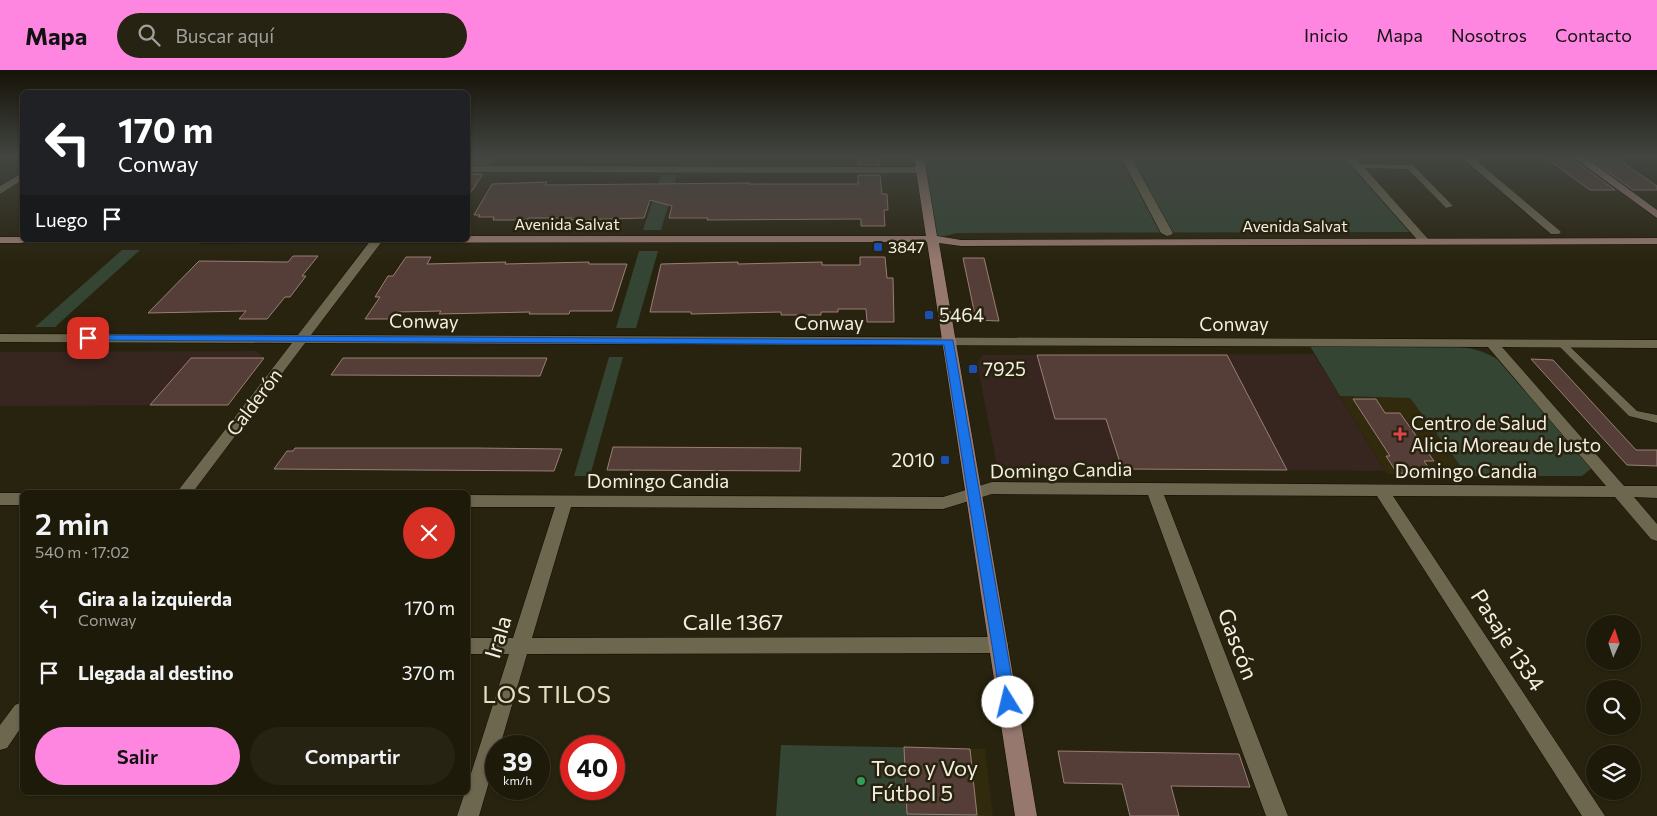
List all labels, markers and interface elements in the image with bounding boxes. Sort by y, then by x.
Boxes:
search box [117,13,467,58]
text: Mapa [25,21,87,50]
icon: search [135,21,163,49]
text: Buscar aquí [175,24,274,47]
text: Inicio [1304,24,1348,46]
text: Mapa [1376,24,1423,46]
text: Nosotros [1451,24,1527,46]
text: Contacto [1555,24,1632,46]
text: 170 m [118,107,213,150]
icon: left [35,110,100,175]
text: Conway [118,150,199,177]
icon: arrive [98,205,126,233]
text: Luego [35,208,88,231]
street label: Avenida Salvat [514,214,620,233]
street label: Avenida Salvat [1242,216,1348,235]
place label: 3847 [888,237,925,256]
marker: 3847 [872,241,884,253]
place label: 5464 [939,303,984,326]
street label: Conway [389,308,459,333]
marker: 5464 [923,309,935,321]
street label: Conway [794,311,864,334]
street label: Conway [1199,312,1269,335]
pin [67,317,109,359]
icon: arrive [74,324,102,352]
place label: 7925 [983,357,1026,380]
marker: 7925 [967,363,979,375]
street label: Calderón [221,364,286,440]
place label: Centro de Salud Alicia Moreau de Justo [1411,411,1601,456]
marker: Centro de Salud Alicia Moreau de Justo [1393,427,1407,441]
place label: 2010 [892,448,935,471]
marker: 2010 [939,454,951,466]
street label: Domingo Candia [990,457,1132,482]
street label: Domingo Candia [1395,459,1537,482]
street label: Domingo Candia [587,469,729,492]
text: 2 min [35,504,109,541]
button: close [403,507,455,559]
text: 540 m · 17:02 [35,542,130,561]
street label: Pasaje 1334 [1466,584,1551,696]
text: Gira a la izquierda [78,587,232,610]
icon: left [35,594,63,622]
text: 170 m [404,596,455,619]
street label: Gascón [1213,604,1264,683]
street label: Calle 1367 [683,608,783,635]
text: Conway [78,610,137,629]
street label: Irala [478,612,517,662]
north arrow [1586,615,1641,670]
map controls [1586,615,1641,800]
icon: arrive [35,659,63,687]
text: Llegada al destino [78,661,234,684]
text: 370 m [402,661,455,684]
position arrow [981,675,1033,727]
district label: LOS TILOS [482,679,612,708]
button: search [1586,680,1641,735]
button: Salir [35,727,240,785]
button: Compartir [250,727,455,785]
speed limit sign: 40 [560,735,625,800]
button: layers [1586,745,1641,800]
text: 39 [503,746,533,776]
place label: Toco y Voy Fútbol 5 [871,754,978,806]
text: km/h [503,773,532,787]
marker: Toco y Voy Fútbol 5 [855,775,867,787]

